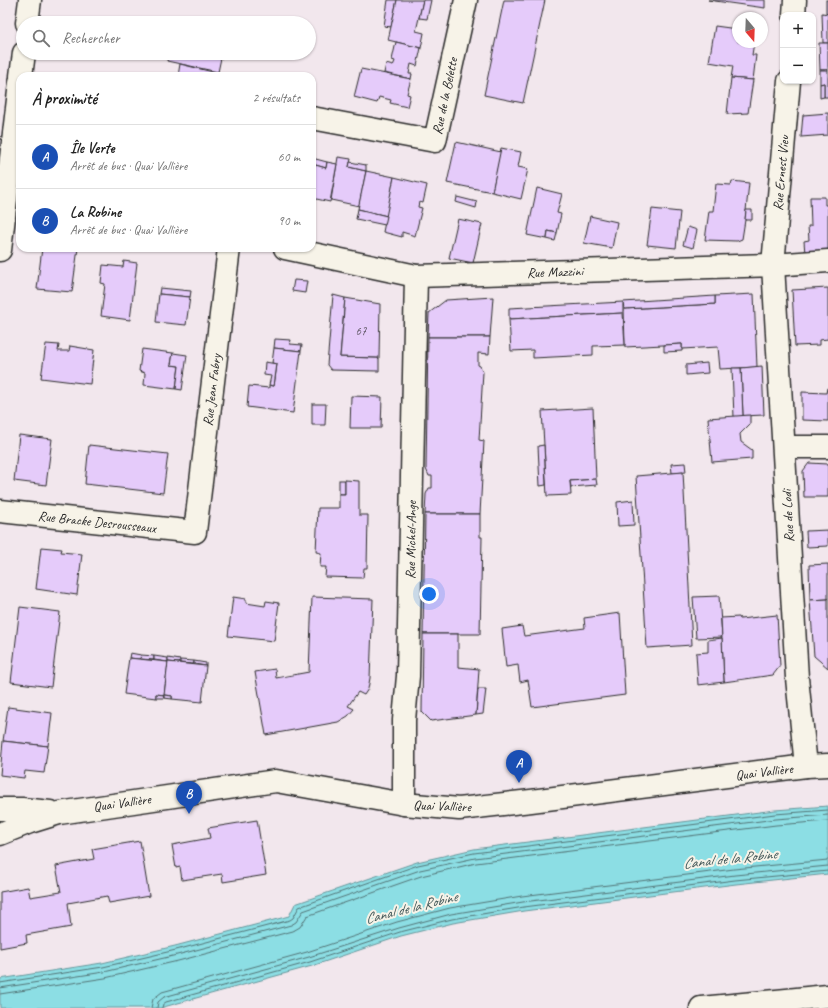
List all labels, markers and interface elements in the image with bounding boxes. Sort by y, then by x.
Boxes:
north arrow [732,12,768,48]
map controls [780,12,816,84]
button: + [780,12,816,48]
search box [16,16,316,60]
icon: search [30,27,52,49]
text: Rechercher [62,29,120,48]
button: − [780,48,816,84]
street label: Rue de la Belette [429,55,462,136]
text: À proximité [32,88,97,109]
text: 2 résultats [252,90,300,106]
street label: Rue Ernest Vieu [769,134,793,211]
text: Île Verte [70,139,115,158]
text: A [42,149,48,165]
text: 60 m [278,149,300,165]
text: Arrêt de bus · Quai Vallière [70,158,187,174]
text: La Robine [70,203,121,222]
text: B [42,213,48,229]
text: 90 m [278,213,300,229]
text: Arrêt de bus · Quai Vallière [70,222,187,238]
street label: Rue Mazzini [527,262,586,281]
house number: 67 [356,323,367,339]
street label: Rue Jean Fabry [199,352,225,427]
street label: Rue de Lodi [778,487,798,543]
street label: Rue Michel-Ange [402,499,420,579]
street label: Rue Bracke Desrousseaux [37,507,158,537]
your location [419,584,439,604]
pin: A [506,750,532,783]
street label: Quai Vallière [734,760,795,784]
pin: B [176,781,202,814]
street label: Quai Vallière [92,790,153,815]
street label: Quai Vallière [413,796,473,816]
water label: Canal de la Robine [682,844,780,873]
water label: Canal de la Robine [363,887,461,929]

